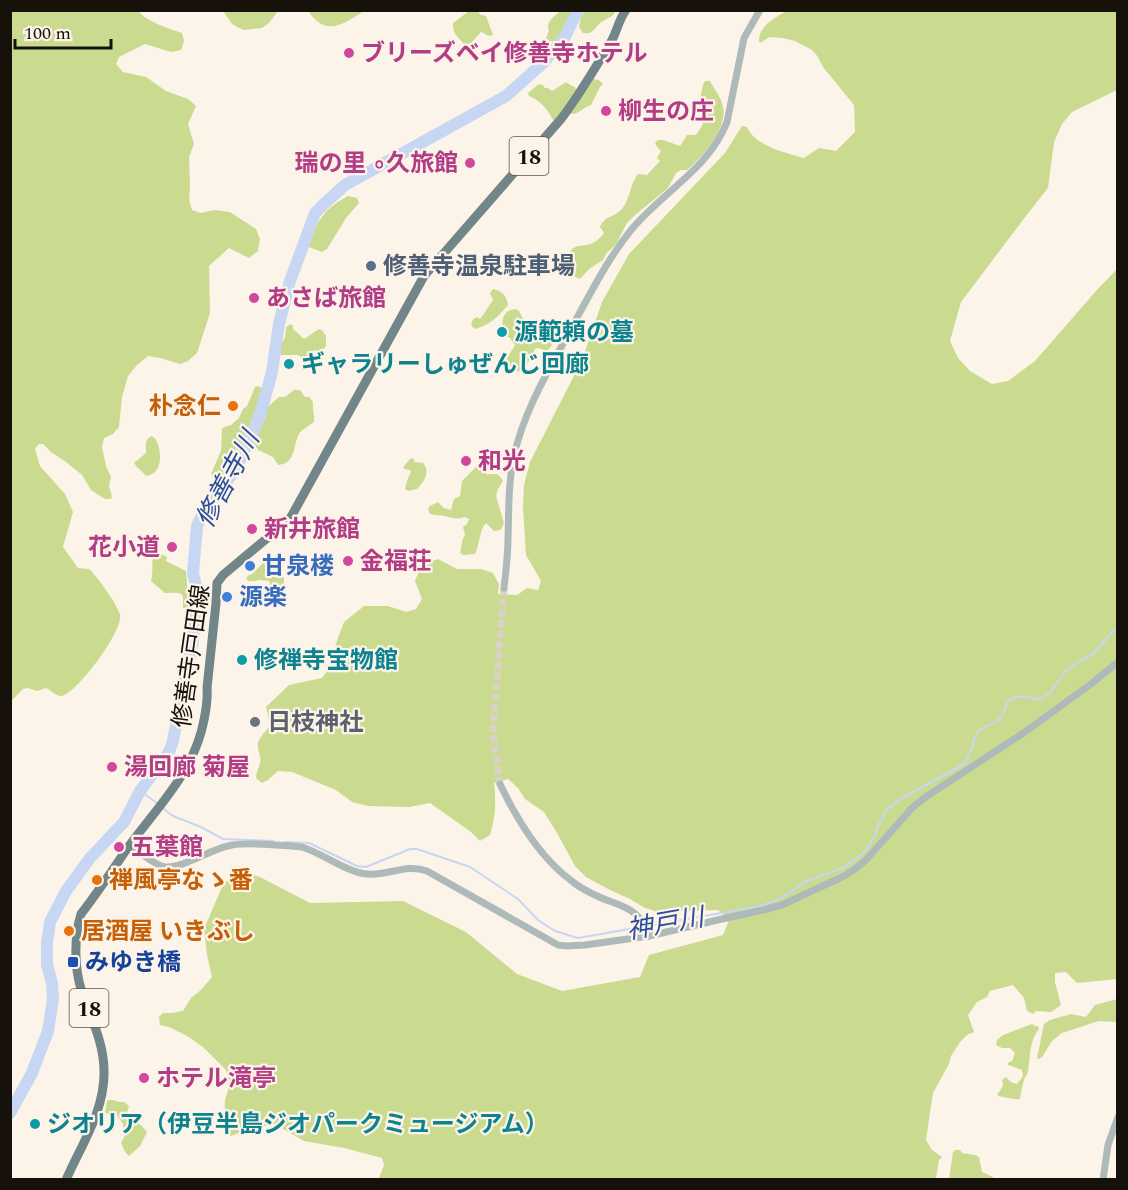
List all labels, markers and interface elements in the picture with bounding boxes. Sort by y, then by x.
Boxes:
scale bar [15,12,111,50]
text: 100 m [24,20,71,47]
place label: ブリーズベイ修善寺ホテル [361,36,648,72]
marker: ブリーズベイ修善寺ホテル [342,46,356,60]
place label: 柳生の庄 [618,94,714,130]
marker: 柳生の庄 [599,104,613,118]
road number: 18 [510,137,548,175]
place label: 瑞の里 ○久旅館 [294,146,458,182]
marker: 瑞の里 ○久旅館 [463,156,477,170]
place label: 修善寺温泉駐車場 [383,249,575,285]
marker: 修善寺温泉駐車場 [364,259,378,273]
place label: あさば旅館 [266,281,386,317]
marker: あさば旅館 [247,291,261,305]
place label: 源範頼の墓 [514,315,634,351]
marker: 源範頼の墓 [495,325,509,339]
place label: ギャラリーしゅぜんじ回廊 [301,347,589,383]
marker: ギャラリーしゅぜんじ回廊 [282,357,296,371]
place label: 朴念仁 [149,389,221,425]
marker: 朴念仁 [226,399,240,413]
water label: 修善寺川 [186,422,271,535]
place label: 和光 [478,444,526,480]
marker: 和光 [459,454,473,468]
place label: 新井旅館 [264,512,360,548]
marker: 新井旅館 [245,522,259,536]
place label: 花小道 [88,530,160,566]
marker: 花小道 [165,540,179,554]
place label: 金福荘 [360,544,432,580]
place label: 甘泉楼 [262,549,334,585]
marker: 金福荘 [341,554,355,568]
marker: 甘泉楼 [243,559,257,573]
place label: 源楽 [239,580,287,616]
street label: 修善寺戸田線 [164,582,220,730]
marker: 源楽 [220,590,234,604]
place label: 修禅寺宝物館 [254,643,398,679]
marker: 修禅寺宝物館 [235,653,249,667]
place label: 日枝神社 [267,705,363,741]
marker: 日枝神社 [248,715,262,729]
place label: 湯回廊 菊屋 [124,750,250,786]
marker: 湯回廊 菊屋 [105,760,119,774]
place label: 五葉館 [131,830,203,866]
marker: 五葉館 [112,840,126,854]
place label: 禅風亭なゝ番 [109,863,253,899]
marker: 禅風亭なゝ番 [90,873,104,887]
water label: 神戸川 [623,897,710,950]
place label: 居酒屋 いきぶし [81,914,255,950]
marker: 居酒屋 いきぶし [62,924,76,938]
place label: みゆき橋 [85,945,181,981]
marker: みゆき橋 [66,955,80,969]
road number: 18 [70,989,109,1027]
place label: ホテル滝亭 [156,1061,276,1097]
marker: ホテル滝亭 [137,1071,151,1085]
place label: ジオリア（伊豆半島ジオパークミュージアム） [47,1107,549,1143]
marker: ジオリア（伊豆半島ジオパークミュージアム） [28,1117,42,1131]

